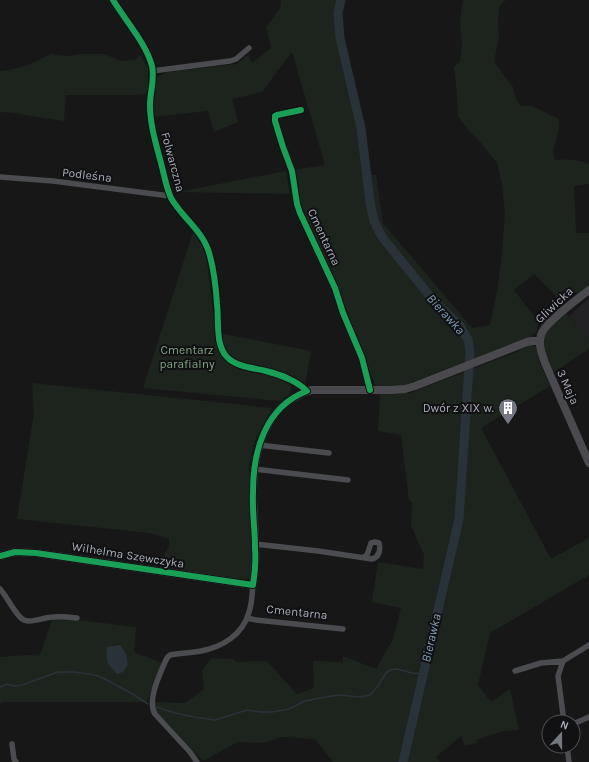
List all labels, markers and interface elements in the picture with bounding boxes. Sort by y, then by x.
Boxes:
street label: Folwarczna [158,131,188,193]
street label: Podleśna [61,165,113,185]
street label: Cmentarna [305,206,343,268]
street label: Gliwicka [532,284,576,326]
water label: Bierawka [424,291,468,338]
park label: Cmentarz parafialny [159,343,215,371]
street label: 3 Maja [554,367,582,407]
building icon: Dwór z XIX w. [497,397,519,425]
place label: Dwór z XIX w. [423,401,494,415]
street label: Wilhelma Szewczyka [71,539,185,571]
street label: Cmentarna [266,602,328,622]
water label: Bierawka [418,612,444,664]
north arrow [541,714,581,754]
text: N [558,718,570,733]

